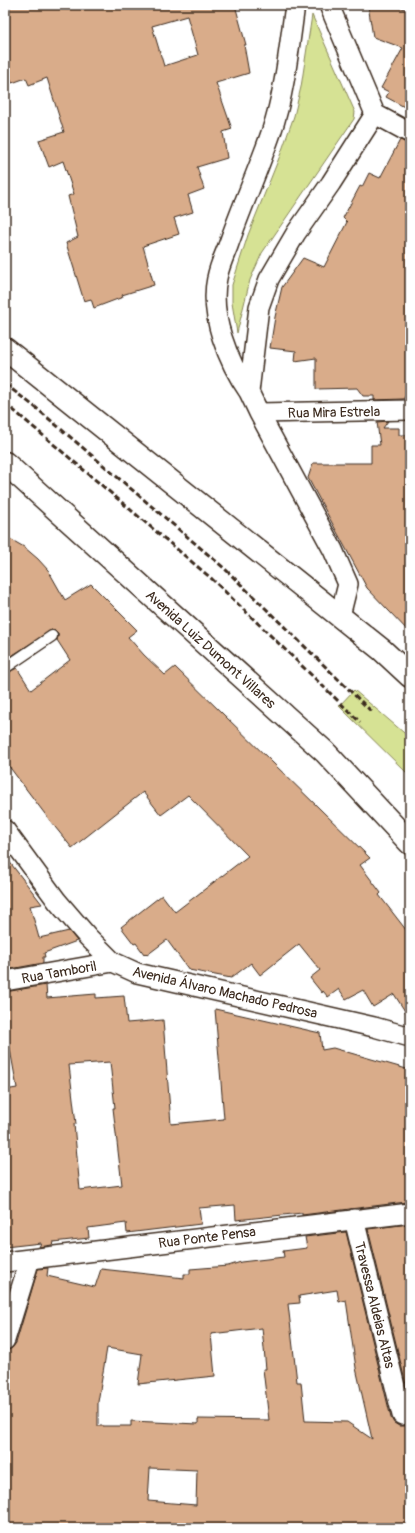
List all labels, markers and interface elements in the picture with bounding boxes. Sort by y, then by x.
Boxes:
street label: Rua Mira Estrela [288,403,380,422]
street label: Avenida Luiz Dumont Villares [142,586,280,713]
street label: Rua Tamboril [20,958,98,987]
street label: Avenida Álvaro Machado Pedrosa [131,962,319,1022]
street label: Rua Ponte Pensa [157,1223,257,1252]
street label: Travessa Aldeias Altas [351,1240,399,1371]

